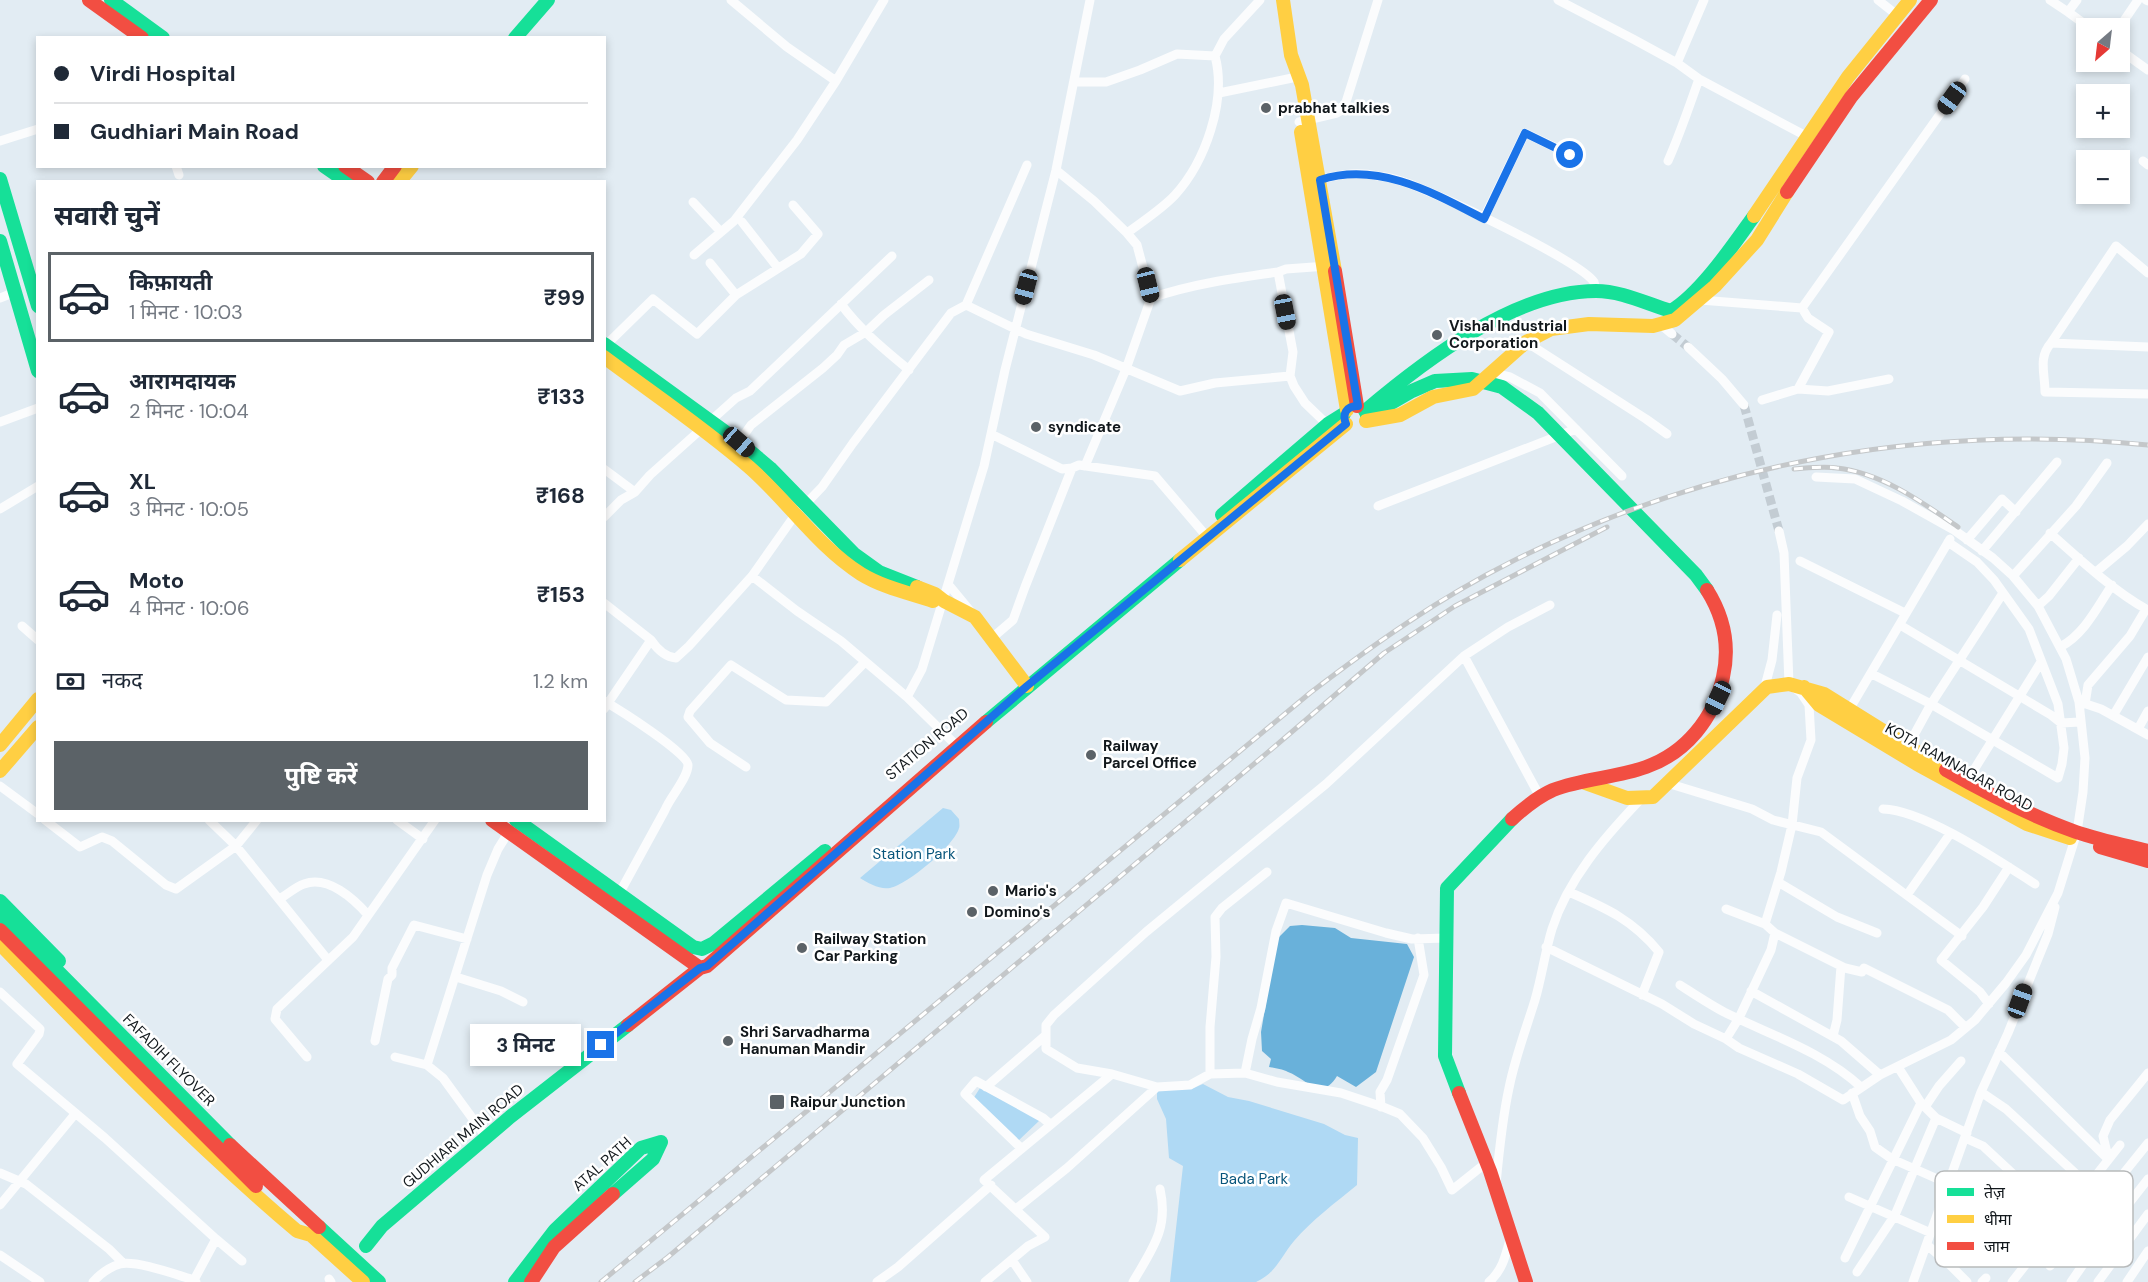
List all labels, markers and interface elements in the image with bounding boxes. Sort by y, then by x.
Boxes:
north arrow [2076,18,2130,72]
map controls [2076,18,2130,204]
text: Virdi Hospital [90,59,236,88]
car [1934,78,1970,118]
button: + [2076,84,2130,138]
place label: prabhat talkies [1278,98,1390,118]
marker: prabhat talkies [1259,101,1273,115]
text: Gudhiari Main Road [90,117,299,146]
route start [1556,141,1583,168]
button: − [2076,150,2130,204]
text: सवारी चुनें [54,198,160,233]
car [1135,265,1161,305]
car [1013,267,1039,307]
text: किफ़ायती [129,268,213,297]
icon: car [57,270,111,324]
text: ₹99 [544,283,585,312]
car [1273,293,1297,331]
text: 1 मिनट · 10:03 [129,299,243,325]
place label: Vishal Industrial Corporation [1449,316,1567,353]
marker: Vishal Industrial Corporation [1430,328,1444,342]
text: आरामदायक [129,367,236,396]
icon: car [57,369,111,423]
text: ₹133 [537,382,585,411]
text: 2 मिनट · 10:04 [129,398,249,424]
place label: syndicate [1048,417,1121,437]
marker: syndicate [1029,420,1043,434]
car [720,423,758,461]
text: XL [129,467,156,496]
icon: car [57,468,111,522]
text: ₹168 [536,481,585,510]
text: 3 मिनट · 10:05 [129,496,249,522]
text: Moto [129,566,184,595]
icon: car [57,567,111,621]
text: ₹153 [537,580,585,609]
text: 4 मिनट · 10:06 [129,595,250,621]
icon: cash [54,665,87,698]
text: नकद [102,666,143,695]
text: 1.2 km [533,668,588,694]
car [1702,678,1734,718]
street label: STATION ROAD [881,703,973,785]
street label: KOTA RAMNAGAR ROAD [1882,718,2036,816]
place label: Railway Parcel Office [1103,736,1197,773]
button: पुष्टि करें [54,741,588,810]
marker: Railway Parcel Office [1084,748,1098,762]
park label: Station Park [872,844,956,864]
place label: Mario's [1005,881,1057,901]
marker: Mario's [986,884,1000,898]
place label: Domino's [984,902,1051,922]
marker: Domino's [965,905,979,919]
place label: Railway Station Car Parking [814,929,926,966]
marker: Railway Station Car Parking [795,941,809,955]
car [2005,981,2035,1021]
street label: FAFADIH FLYOVER [118,1009,220,1111]
place label: Shri Sarvadharma Hanuman Mandir [740,1022,870,1059]
callout: 3 मिनट [469,1024,580,1066]
route end [587,1031,614,1058]
text: 3 मिनट [496,1032,555,1058]
marker: Shri Sarvadharma Hanuman Mandir [721,1034,735,1048]
street label: GUDHIARI MAIN ROAD [398,1079,528,1193]
place label: Raipur Junction [790,1092,905,1112]
marker: Raipur Junction [768,1093,786,1111]
street label: ATAL PATH [568,1132,636,1196]
park label: Bada Park [1220,1169,1289,1189]
legend [1935,1171,2133,1267]
text: तेज़ [1984,1182,2006,1203]
text: धीमा [1984,1209,2013,1230]
text: जाम [1984,1236,2010,1257]

